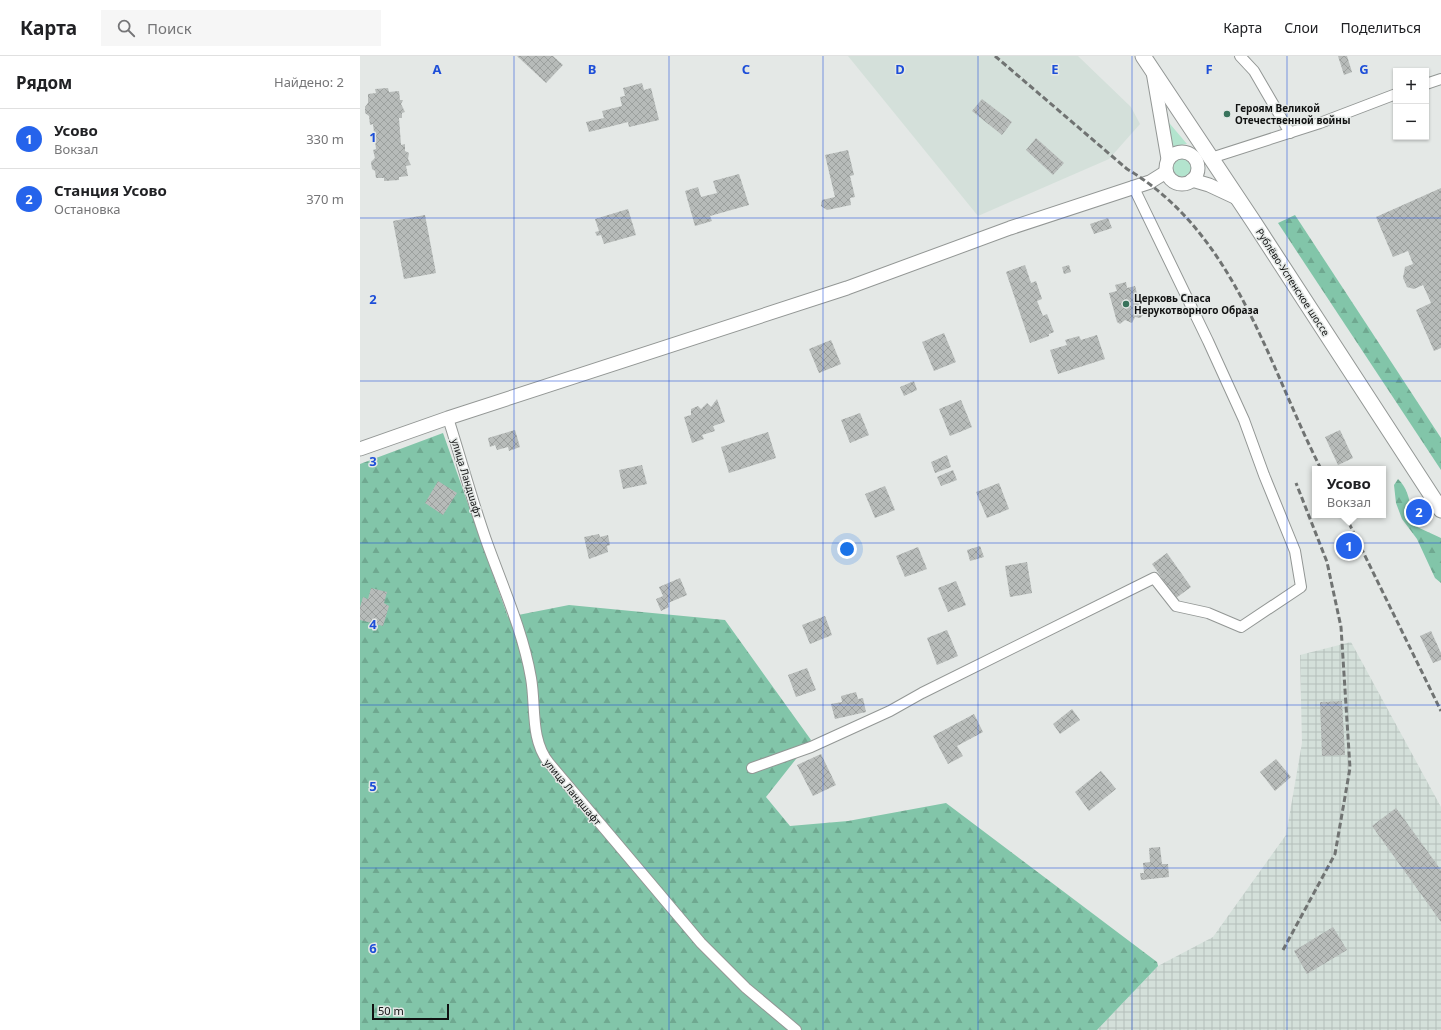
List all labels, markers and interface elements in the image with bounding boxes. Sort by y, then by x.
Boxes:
search box [101,10,381,46]
text: Карта [20,15,77,41]
icon: search [115,17,137,39]
text: Поиск [147,18,192,38]
text: Карта [1223,18,1262,37]
text: Слои [1284,18,1318,37]
text: Поделиться [1340,18,1421,37]
text: A [433,60,442,78]
text: B [588,60,596,78]
text: C [742,60,750,78]
text: D [895,60,905,78]
text: E [1051,60,1059,78]
text: F [1205,60,1213,78]
text: G [1359,60,1369,78]
map controls [1393,68,1429,140]
button: + [1393,68,1429,104]
text: Рядом [16,71,72,94]
text: Найдено: 2 [274,73,344,91]
place label: Героям Великой Отечественной войны [1235,101,1350,127]
button: − [1393,104,1429,140]
marker: Героям Великой Отечественной войны [1222,109,1232,119]
text: Усово [54,120,98,140]
text: 1 [369,128,377,146]
text: 1 [25,130,33,148]
text: 330 m [306,130,344,148]
text: Вокзал [54,140,98,158]
text: Станция Усово [54,180,167,200]
text: 2 [25,190,33,208]
text: 370 m [306,190,344,208]
text: Остановка [54,200,120,218]
street label: Рублёво-Успенское шоссе [1253,226,1333,339]
text: 2 [369,290,377,308]
place label: Церковь Спаса Нерукотворного Образа [1134,291,1259,317]
marker: Церковь Спаса Нерукотворного Образа [1121,299,1131,309]
street label: улица Ландшафт [448,437,486,520]
text: 3 [369,452,377,470]
popup [1312,466,1386,518]
text: Усово [1327,473,1371,493]
text: Вокзал [1327,493,1371,511]
pin: 2 [1406,497,1432,527]
pin: 1 [1336,531,1362,561]
your location [837,539,857,559]
text: 4 [369,615,377,633]
street label: улица Ландшафт [541,756,605,828]
text: 5 [369,777,377,795]
text: 6 [369,939,377,957]
scale bar [372,1002,449,1021]
text: 50 m [378,1003,404,1018]

